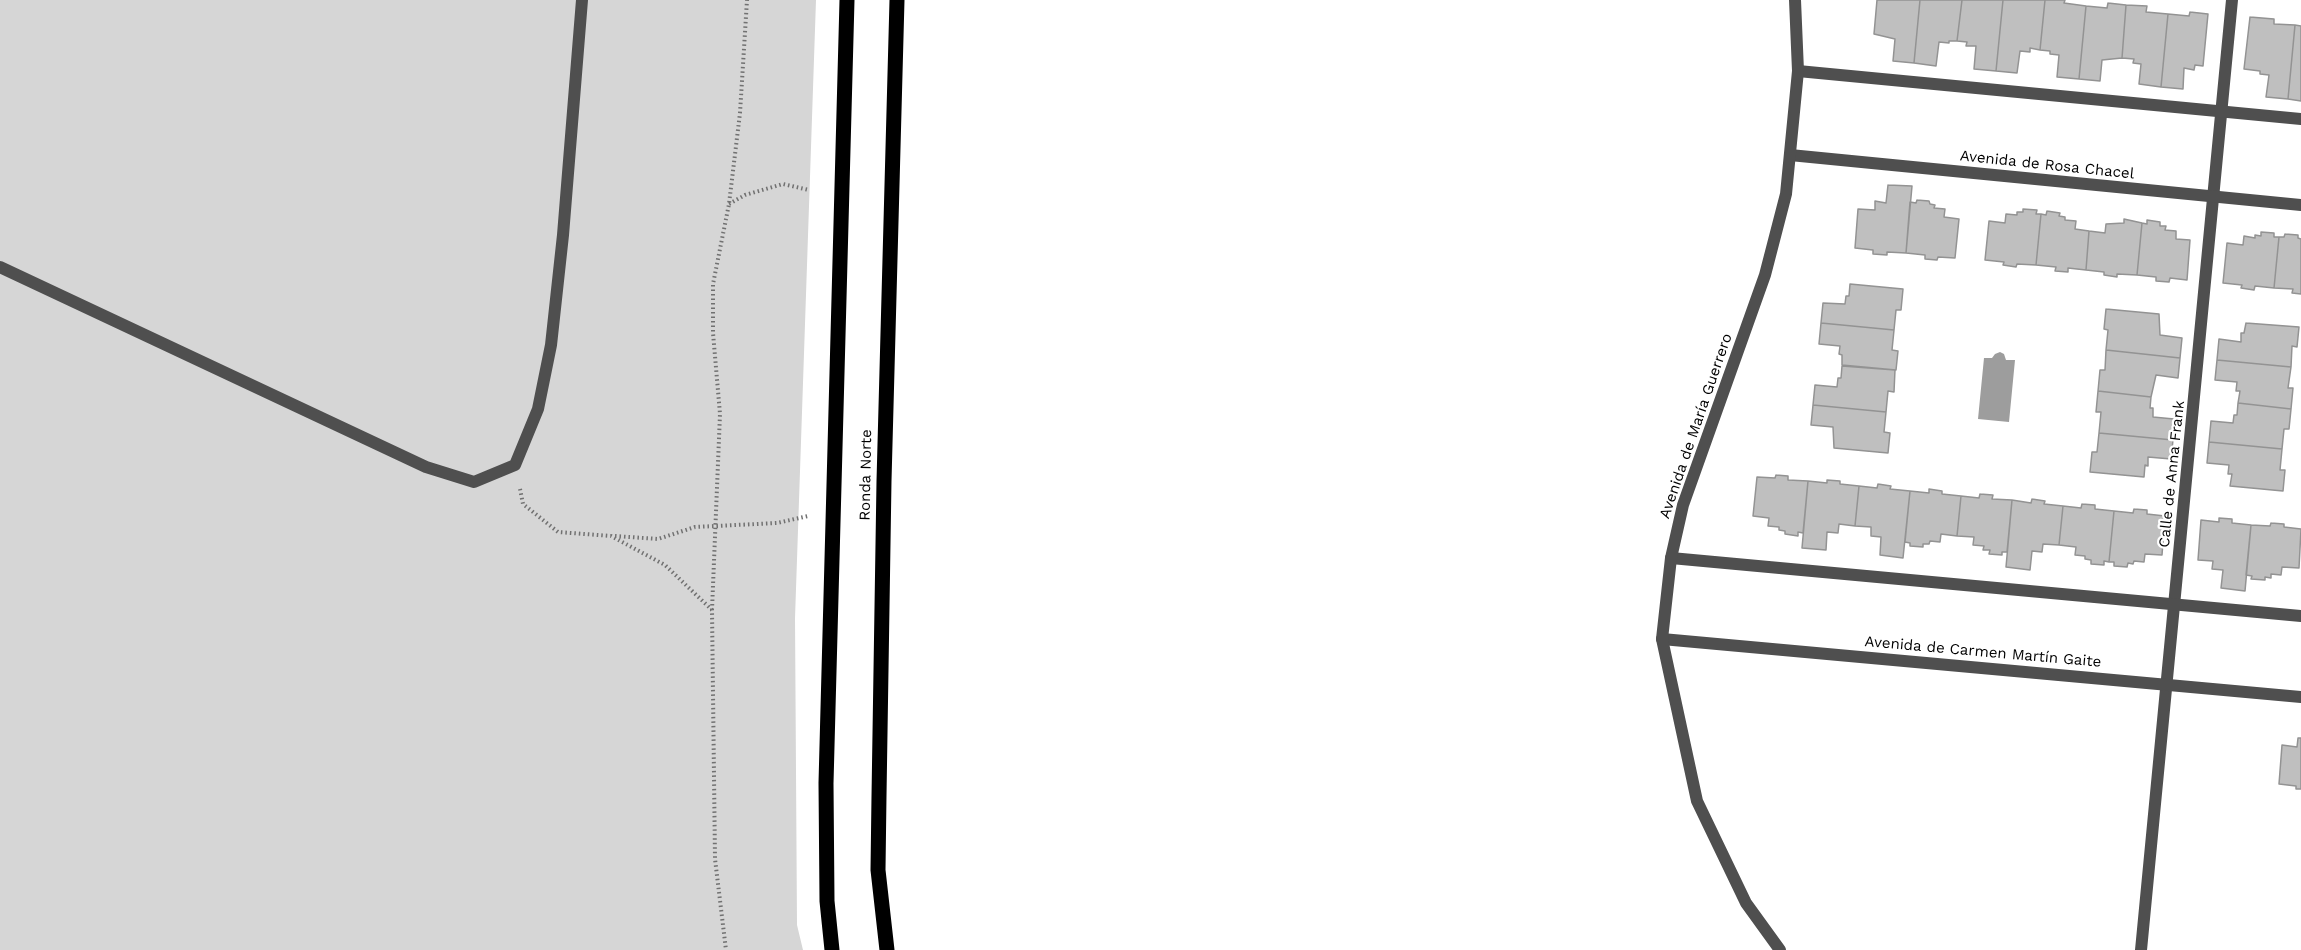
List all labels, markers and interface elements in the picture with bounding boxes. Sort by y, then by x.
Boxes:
street label: Avenida de Rosa Chacel [1959,147,2135,183]
street label: Avenida de María Guerrero [1656,331,1736,521]
street label: Calle de Anna Frank [2155,400,2189,548]
street label: Ronda Norte [856,429,876,521]
street label: Avenida de Carmen Martín Gaite [1864,633,2102,671]

